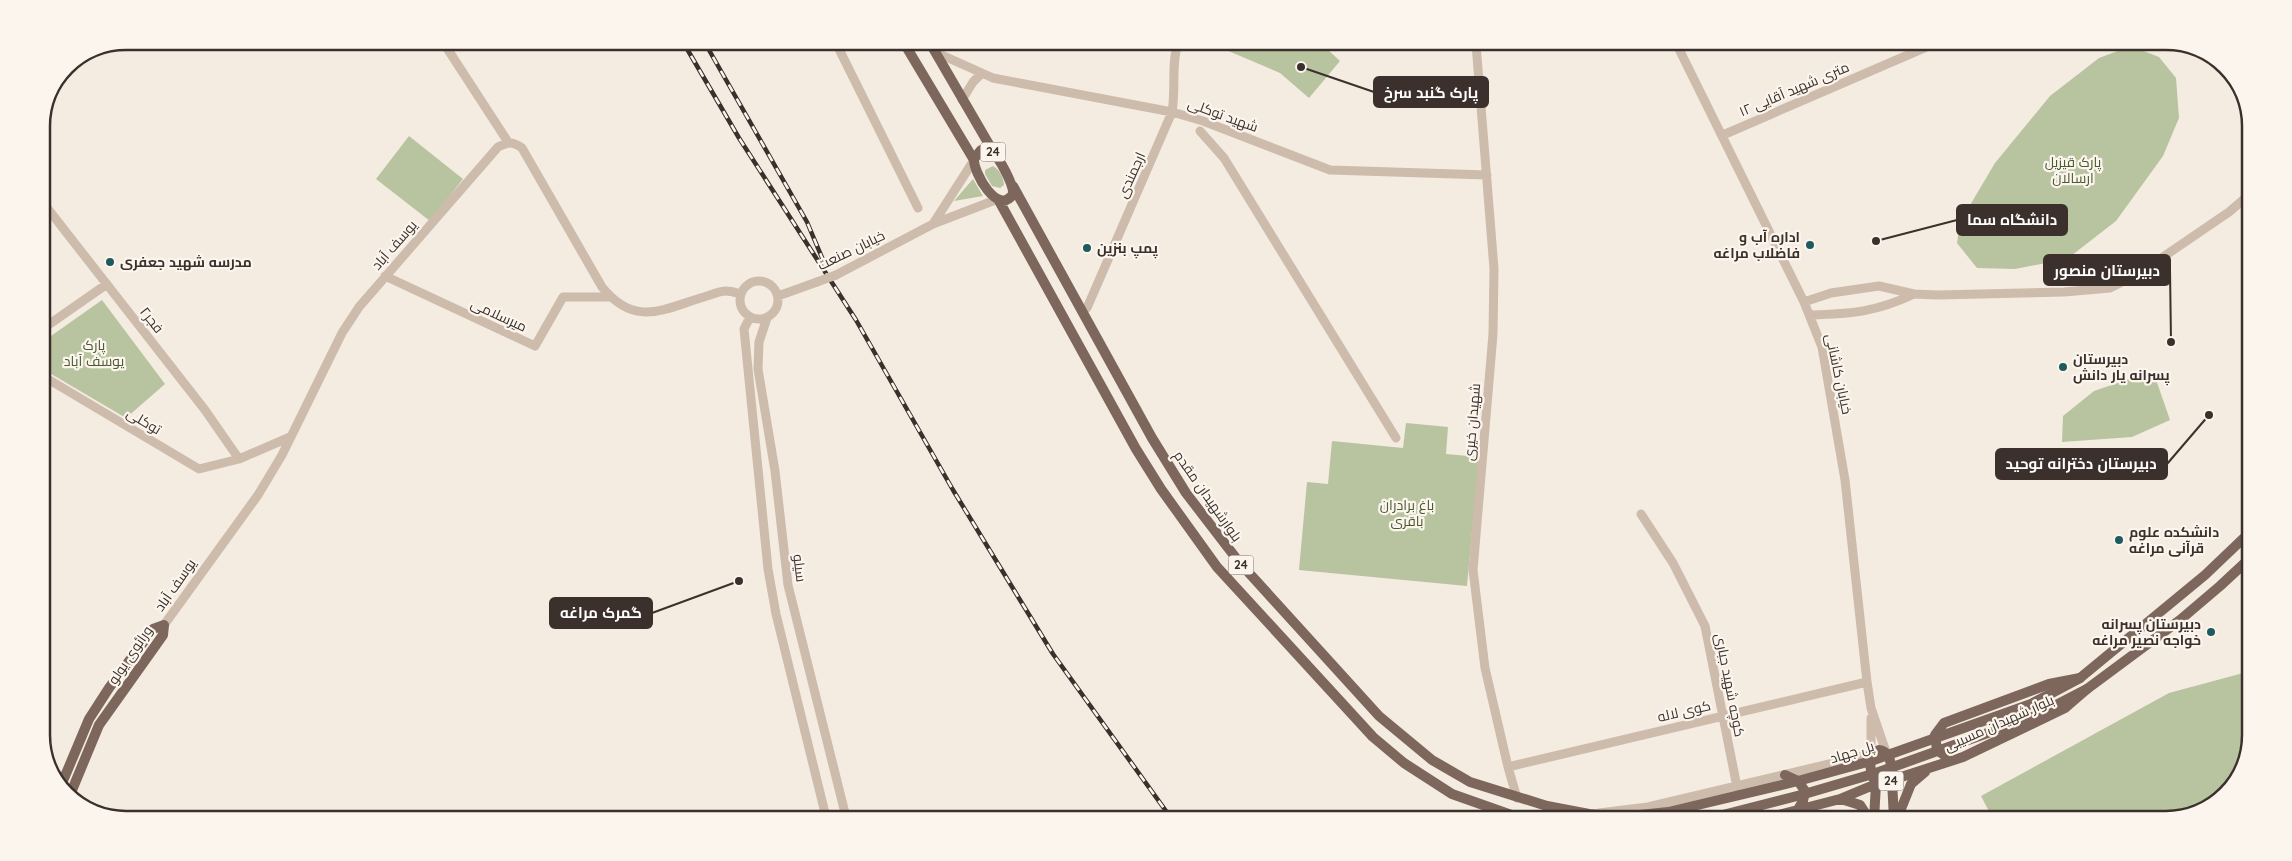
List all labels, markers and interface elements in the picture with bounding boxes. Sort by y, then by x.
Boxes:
street label: ۱۲ متری شهید آقایی [1736,58,1852,120]
callout: پارک گنبد سرخ [1374,77,1488,107]
text: پارک گنبد سرخ [1384,83,1479,104]
street label: شهید توکلی [1185,94,1261,136]
road number: 24 [980,142,1006,162]
street label: ارجمندی [1113,149,1149,201]
park label: پارک قیزیل ارسالان [2045,153,2102,187]
callout: دانشگاه سما [1957,205,2067,235]
text: دانشگاه سما [1967,210,2057,229]
street label: یوسف آباد [367,216,421,274]
street label: خیابان صنعت [814,226,888,274]
place label: اداره آب و فاضلاب مراغه [1713,228,1800,262]
place label: پمپ بنزین [1097,239,1158,259]
marker: اداره آب و فاضلاب مراغه [1804,239,1816,251]
marker: پمپ بنزین [1081,242,1093,254]
place label: مدرسه شهید جعفری [120,253,252,271]
callout: دبیرستان منصور [2044,255,2170,285]
marker: مدرسه شهید جعفری [104,256,116,268]
text: دبیرستان منصور [2053,261,2160,280]
street label: میرسلامی [468,294,530,336]
street label: فجر۲ [136,303,168,337]
street label: خیابان کاشانی [1822,332,1856,416]
park label: پارک یوسف آباد [64,336,124,370]
place label: دبیرستان پسرانه یار دانش [2073,350,2170,386]
marker: دبیرستان پسرانه یار دانش [2057,361,2069,373]
street label: شهیدان خیری [1460,382,1484,462]
street label: توکلی [123,404,165,438]
street label: بلوارشهیدان مقدم [1169,447,1246,546]
callout: دبیرستان دخترانه توحید [1996,449,2167,479]
text: دبیرستان دخترانه توحید [2005,454,2157,473]
park label: باغ برادران باقری [1380,496,1434,530]
place label: دانشکده علوم قرآنی مراغه [2129,523,2219,557]
marker: دانشکده علوم قرآنی مراغه [2113,534,2125,546]
street label: سیلو [789,553,811,583]
street label: یوسف آباد [150,555,200,615]
road number: 24 [1228,556,1254,574]
callout: گمرک مراغه [550,598,652,628]
text: گمرک مراغه [560,603,642,622]
place label: دبیرستان پسرانه خواجه نصیر مراغه [2092,615,2201,649]
street label: ورائوی یولو [104,622,156,688]
marker: دبیرستان پسرانه خواجه نصیر مراغه [2205,626,2217,638]
street label: کوچه شهید جباری [1710,632,1749,738]
street label: بلوار شهیدان مسیبی [1941,691,2057,755]
street label: کوی لاله [1656,696,1712,726]
street label: پل جهاد [1828,737,1877,768]
road number: 24 [1878,771,1904,790]

